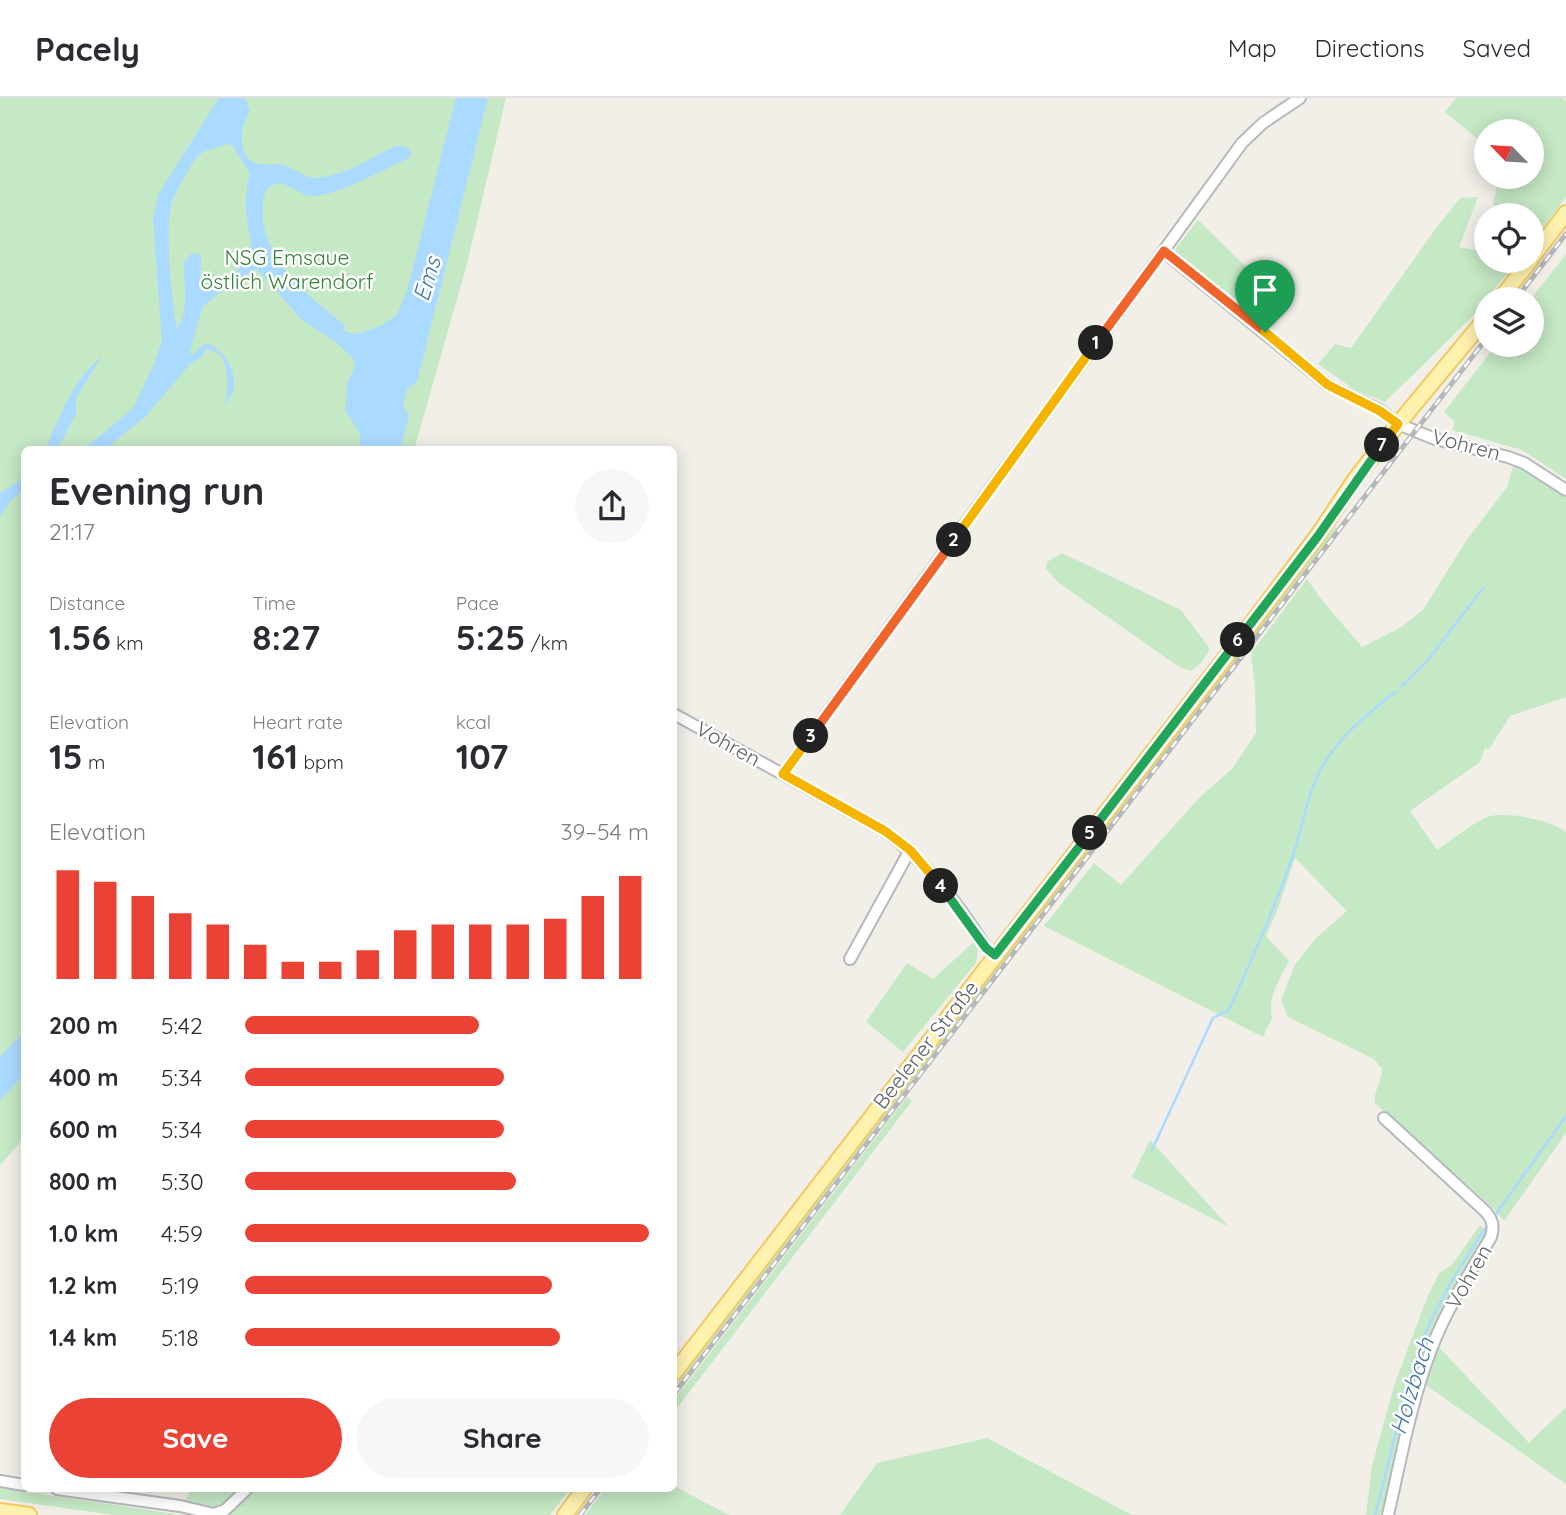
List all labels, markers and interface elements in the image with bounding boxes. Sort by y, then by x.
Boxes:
text: Pacely [35,28,140,69]
text: Map [1228,33,1277,63]
text: Directions [1315,33,1425,63]
text: Saved [1463,33,1531,63]
north arrow [1474,119,1544,189]
map controls [1474,119,1544,357]
button: locate [1474,203,1544,273]
park label: NSG Emsaue östlich Warendorf [200,244,374,294]
water label: Ems [406,251,448,305]
pin [1235,260,1295,332]
icon: arrive [1246,271,1284,309]
button: layers [1474,287,1544,357]
pin: 1 [1078,326,1114,360]
text: 1 [1092,330,1099,354]
street label: Vohren [1429,422,1503,466]
pin: 7 [1364,428,1400,462]
text: 7 [1376,432,1387,456]
text: Evening run [49,467,264,515]
button: share [575,469,649,543]
text: 21:17 [49,517,95,546]
pin: 2 [936,522,972,558]
text: 2 [948,527,959,551]
text: Distance [49,591,125,615]
text: Time [252,591,296,615]
text: Pace [456,591,499,615]
text: 1.56 [49,615,111,659]
text: 8:27 [252,615,320,659]
text: 5:25 [456,615,525,659]
pin: 6 [1220,622,1256,658]
text: 6 [1232,627,1243,651]
text: km [111,631,144,655]
text: /km [525,631,568,655]
text: Elevation [49,710,129,734]
text: Heart rate [252,710,343,734]
text: kcal [456,710,491,734]
street label: Vohren [692,715,765,771]
pin: 3 [794,718,828,754]
text: 3 [805,723,816,747]
text: 15 [49,734,83,778]
text: 161 [252,734,298,778]
text: 107 [456,734,509,778]
text: m [83,750,105,774]
text: bpm [298,750,344,774]
pin: 5 [1072,816,1108,850]
text: Elevation [49,817,146,846]
text: 39–54 m [560,817,649,846]
text: 5 [1084,820,1095,844]
pin: 4 [923,868,958,904]
text: 4 [935,873,946,897]
street label: Beelener Straße [867,975,983,1114]
text: 200 m [49,1011,118,1040]
text: 5:42 [161,1011,203,1040]
text: 400 m [49,1063,118,1092]
text: 5:34 [161,1063,202,1092]
text: 600 m [49,1115,118,1144]
text: 5:34 [161,1115,202,1144]
text: 800 m [49,1167,118,1196]
text: 5:30 [161,1167,204,1196]
text: 1.0 km [49,1219,119,1248]
text: 4:59 [161,1219,203,1248]
street label: Vohren [1439,1240,1497,1313]
text: 1.2 km [49,1271,118,1300]
text: 5:19 [161,1271,199,1300]
text: 1.4 km [49,1323,117,1352]
text: 5:18 [161,1323,199,1352]
water label: Holzbach [1383,1333,1440,1438]
button: Save [49,1398,342,1478]
button: Share [356,1398,649,1478]

